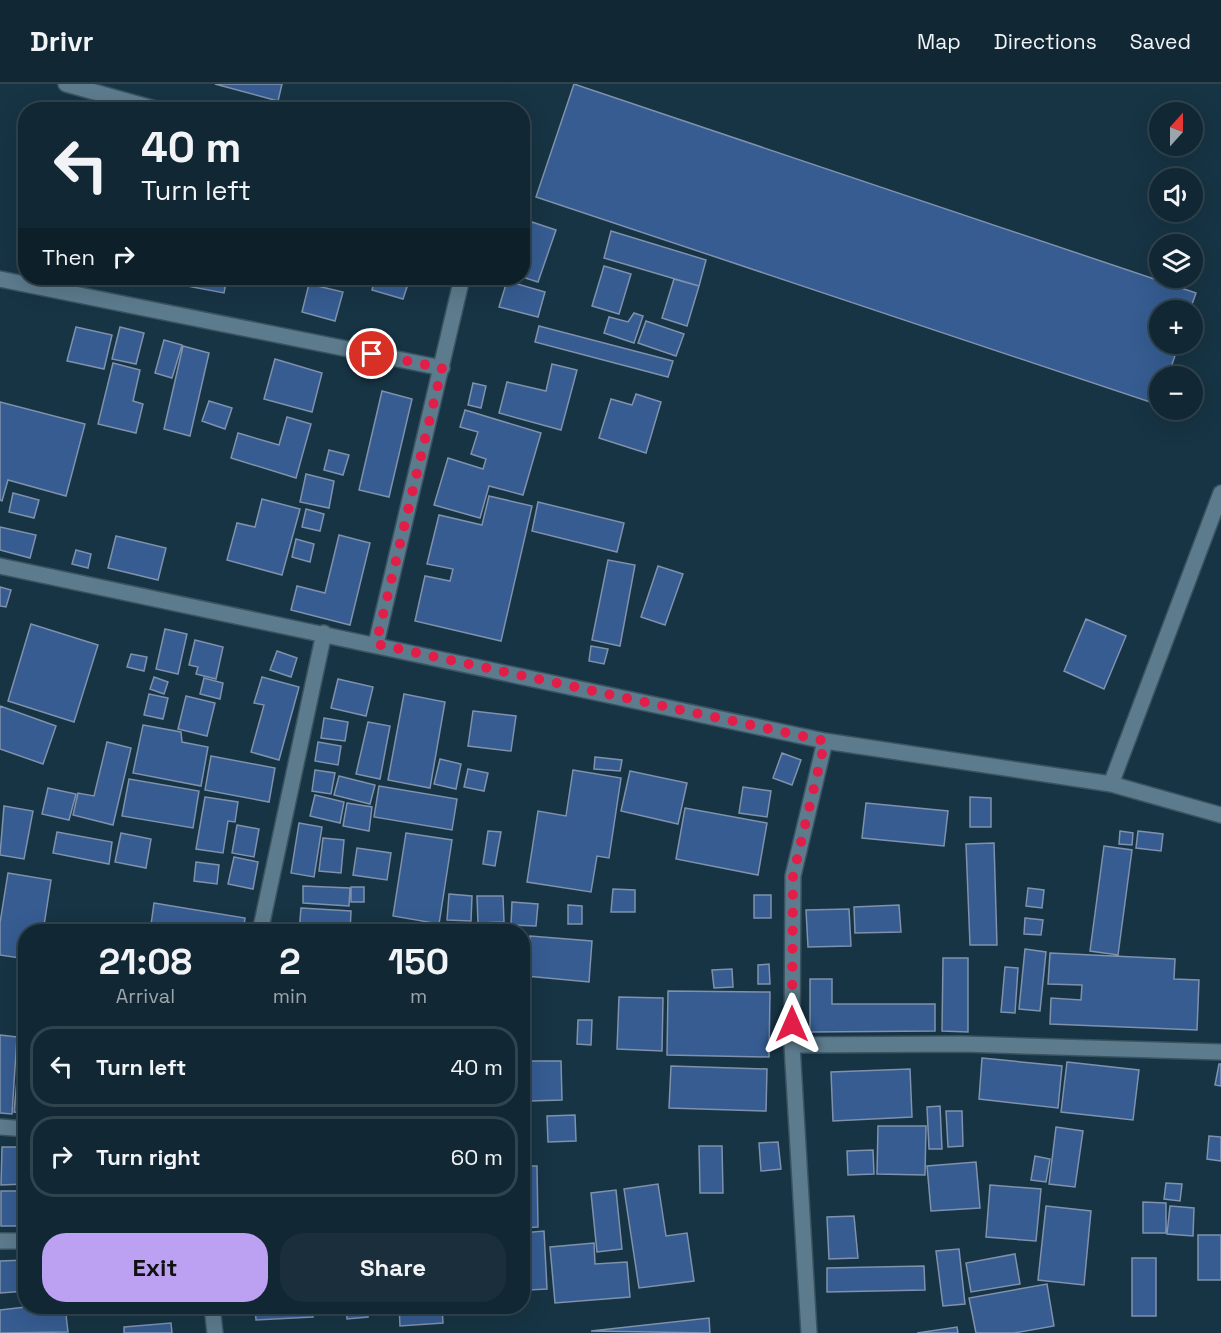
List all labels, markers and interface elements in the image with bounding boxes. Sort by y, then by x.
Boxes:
text: Drivr [30,23,94,59]
text: Map [917,28,961,55]
text: Directions [994,28,1097,55]
text: Saved [1130,28,1191,55]
north arrow [1149,102,1203,156]
map controls [1149,102,1203,420]
text: 40 m [141,121,241,174]
icon: left [42,126,120,204]
button: sound [1149,168,1203,222]
text: Turn left [141,173,251,208]
button: layers [1149,234,1203,288]
icon: right [107,240,140,273]
text: Then [42,243,95,271]
button: + [1149,300,1203,354]
pin [346,328,397,379]
icon: arrive [355,337,388,370]
button: − [1149,366,1203,420]
text: 21:08 [99,939,192,985]
text: 2 [279,939,301,985]
text: 150 [388,939,449,985]
text: Arrival [116,983,175,1009]
text: min [273,983,307,1009]
text: m [410,983,427,1009]
position arrow [760,992,824,1056]
icon: left [45,1050,78,1083]
text: Turn left [96,1053,186,1081]
text: 40 m [451,1053,503,1081]
icon: right [45,1140,78,1173]
text: Turn right [96,1143,201,1171]
text: 60 m [451,1143,503,1171]
button: Exit [42,1233,268,1302]
button: Share [280,1233,506,1302]

